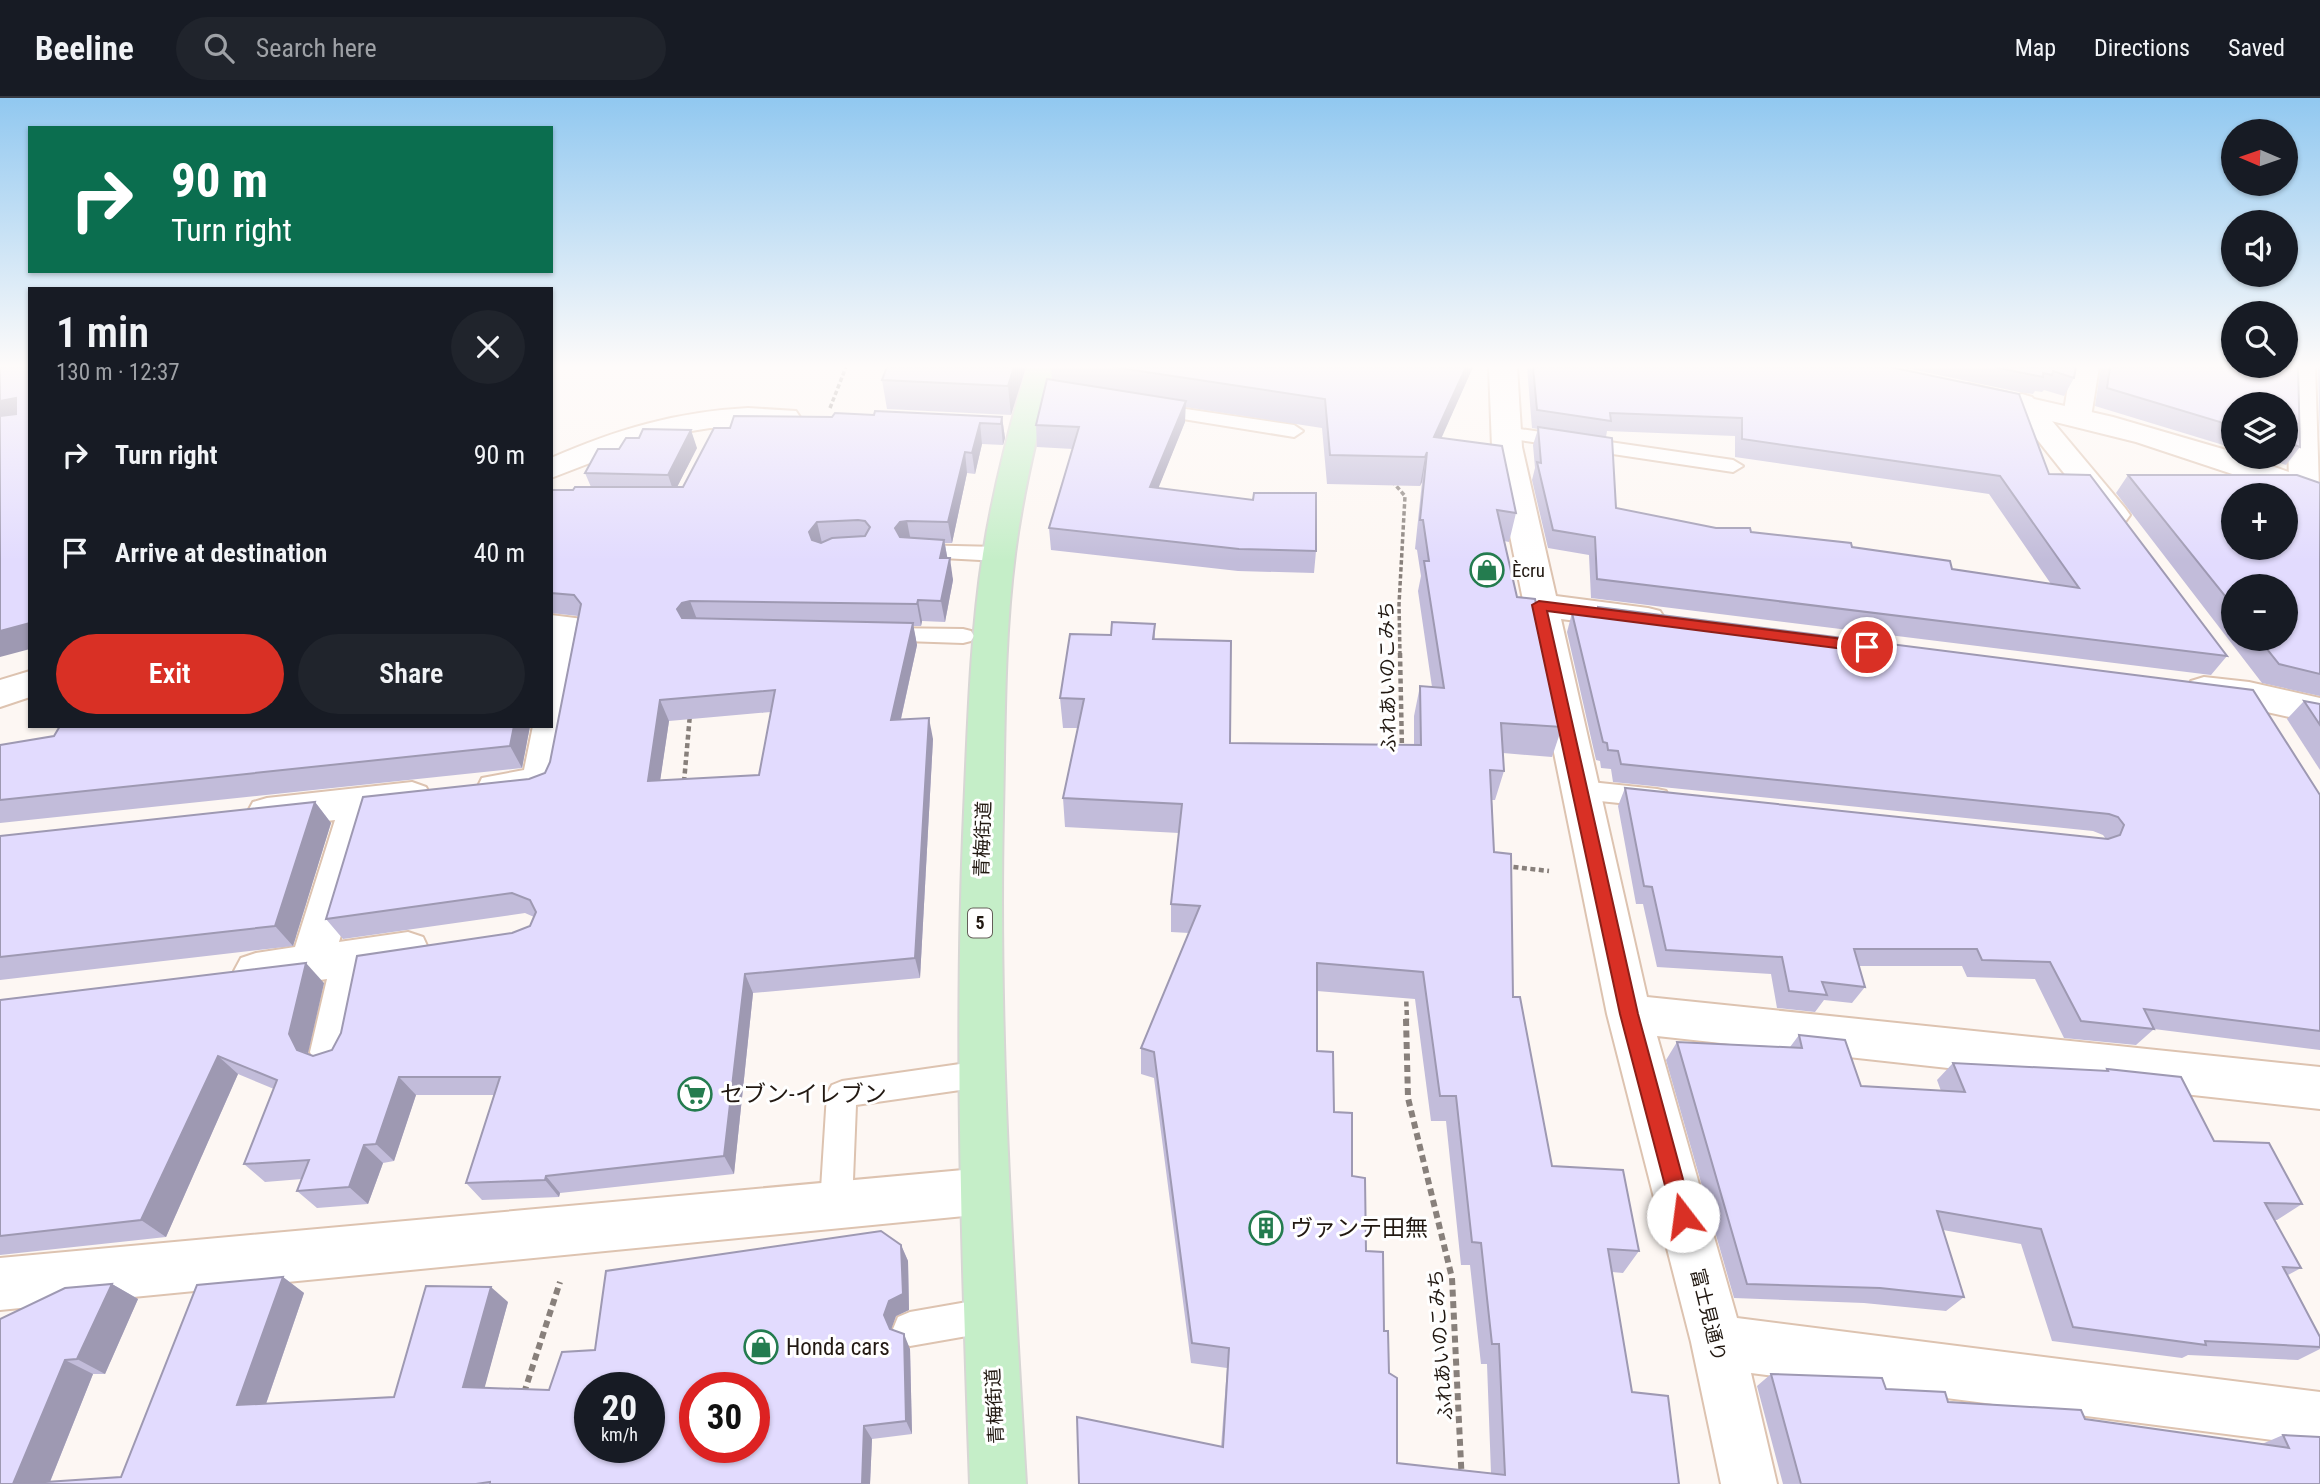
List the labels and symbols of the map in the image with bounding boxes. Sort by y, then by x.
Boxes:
north arrow [2221,119,2298,196]
shop icon: Ècru [1468,551,1506,589]
place label: Ècru [1512,559,1545,582]
street label: ふれあいのこみち [1375,601,1400,753]
pin [1837,617,1897,677]
street label: 青梅街道 [970,801,995,877]
road number: 5 [968,908,992,938]
supermarket icon: セブン-イレブン [676,1075,714,1113]
place label: セブン-イレブン [720,1081,887,1108]
position arrow [1646,1179,1720,1253]
building icon: ヴァンテ田無 [1247,1209,1285,1247]
place label: ヴァンテ田無 [1290,1215,1428,1242]
street label: 富士見通り [1686,1266,1731,1364]
street label: ふれあいのこみち [1424,1268,1457,1422]
shop icon: Honda cars [742,1328,780,1366]
place label: Honda cars [786,1334,890,1361]
street label: 青梅街道 [981,1367,1008,1445]
speed limit sign: 30 [679,1372,770,1463]

